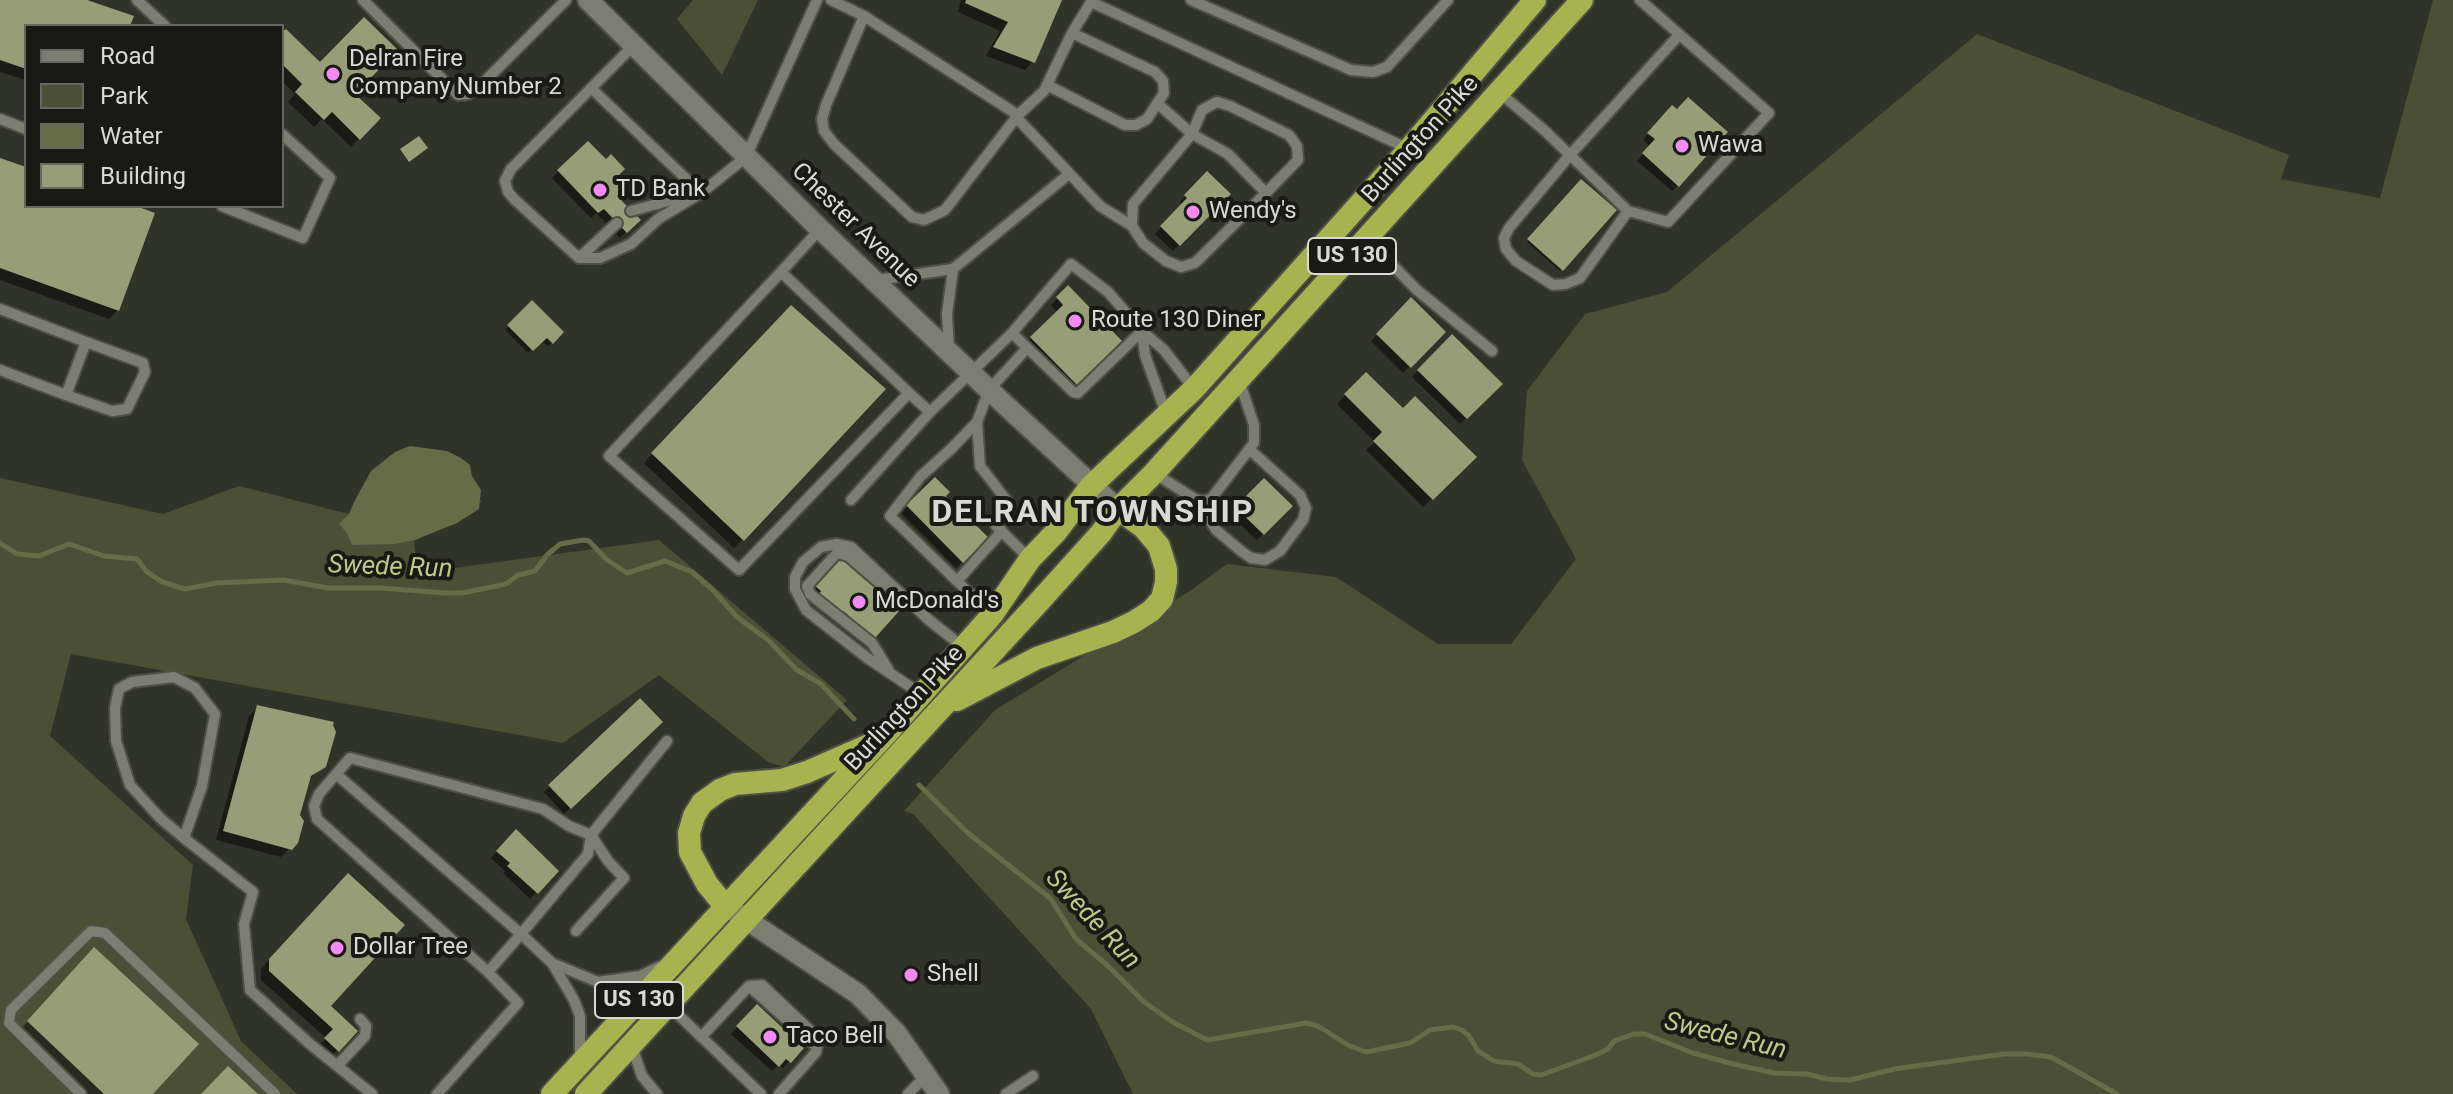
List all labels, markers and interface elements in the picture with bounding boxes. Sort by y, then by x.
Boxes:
legend [24,24,284,208]
text: Road [100,42,155,70]
place label: Delran Fire Company Number 2 [349,46,562,102]
marker: Delran Fire Company Number 2 [324,65,342,83]
street label: Burlington Pike [1356,71,1486,209]
text: Park [100,82,148,110]
text: Water [100,122,163,150]
place label: Wawa [1698,132,1763,160]
marker: Wawa [1673,137,1691,155]
street label: Chester Avenue [785,158,925,294]
text: Building [100,162,186,190]
place label: TD Bank [616,176,705,204]
marker: TD Bank [591,181,609,199]
place label: Wendy's [1209,198,1297,226]
marker: Wendy's [1184,203,1202,221]
road number: US 130 [1308,238,1396,274]
place label: Route 130 Diner [1091,307,1261,335]
marker: Route 130 Diner [1066,312,1084,330]
district label: DELRAN TOWNSHIP [932,495,1254,533]
water label: Swede Run [327,550,453,586]
place label: McDonald's [875,588,999,616]
marker: McDonald's [850,593,868,611]
street label: Burlington Pike [840,640,970,778]
water label: Swede Run [1038,864,1146,976]
place label: Dollar Tree [353,934,468,962]
marker: Dollar Tree [328,939,346,957]
place label: Shell [927,961,979,989]
marker: Shell [902,966,920,984]
road number: US 130 [595,982,683,1018]
water label: Swede Run [1661,1007,1789,1067]
place label: Taco Bell [786,1023,884,1051]
marker: Taco Bell [761,1028,779,1046]

